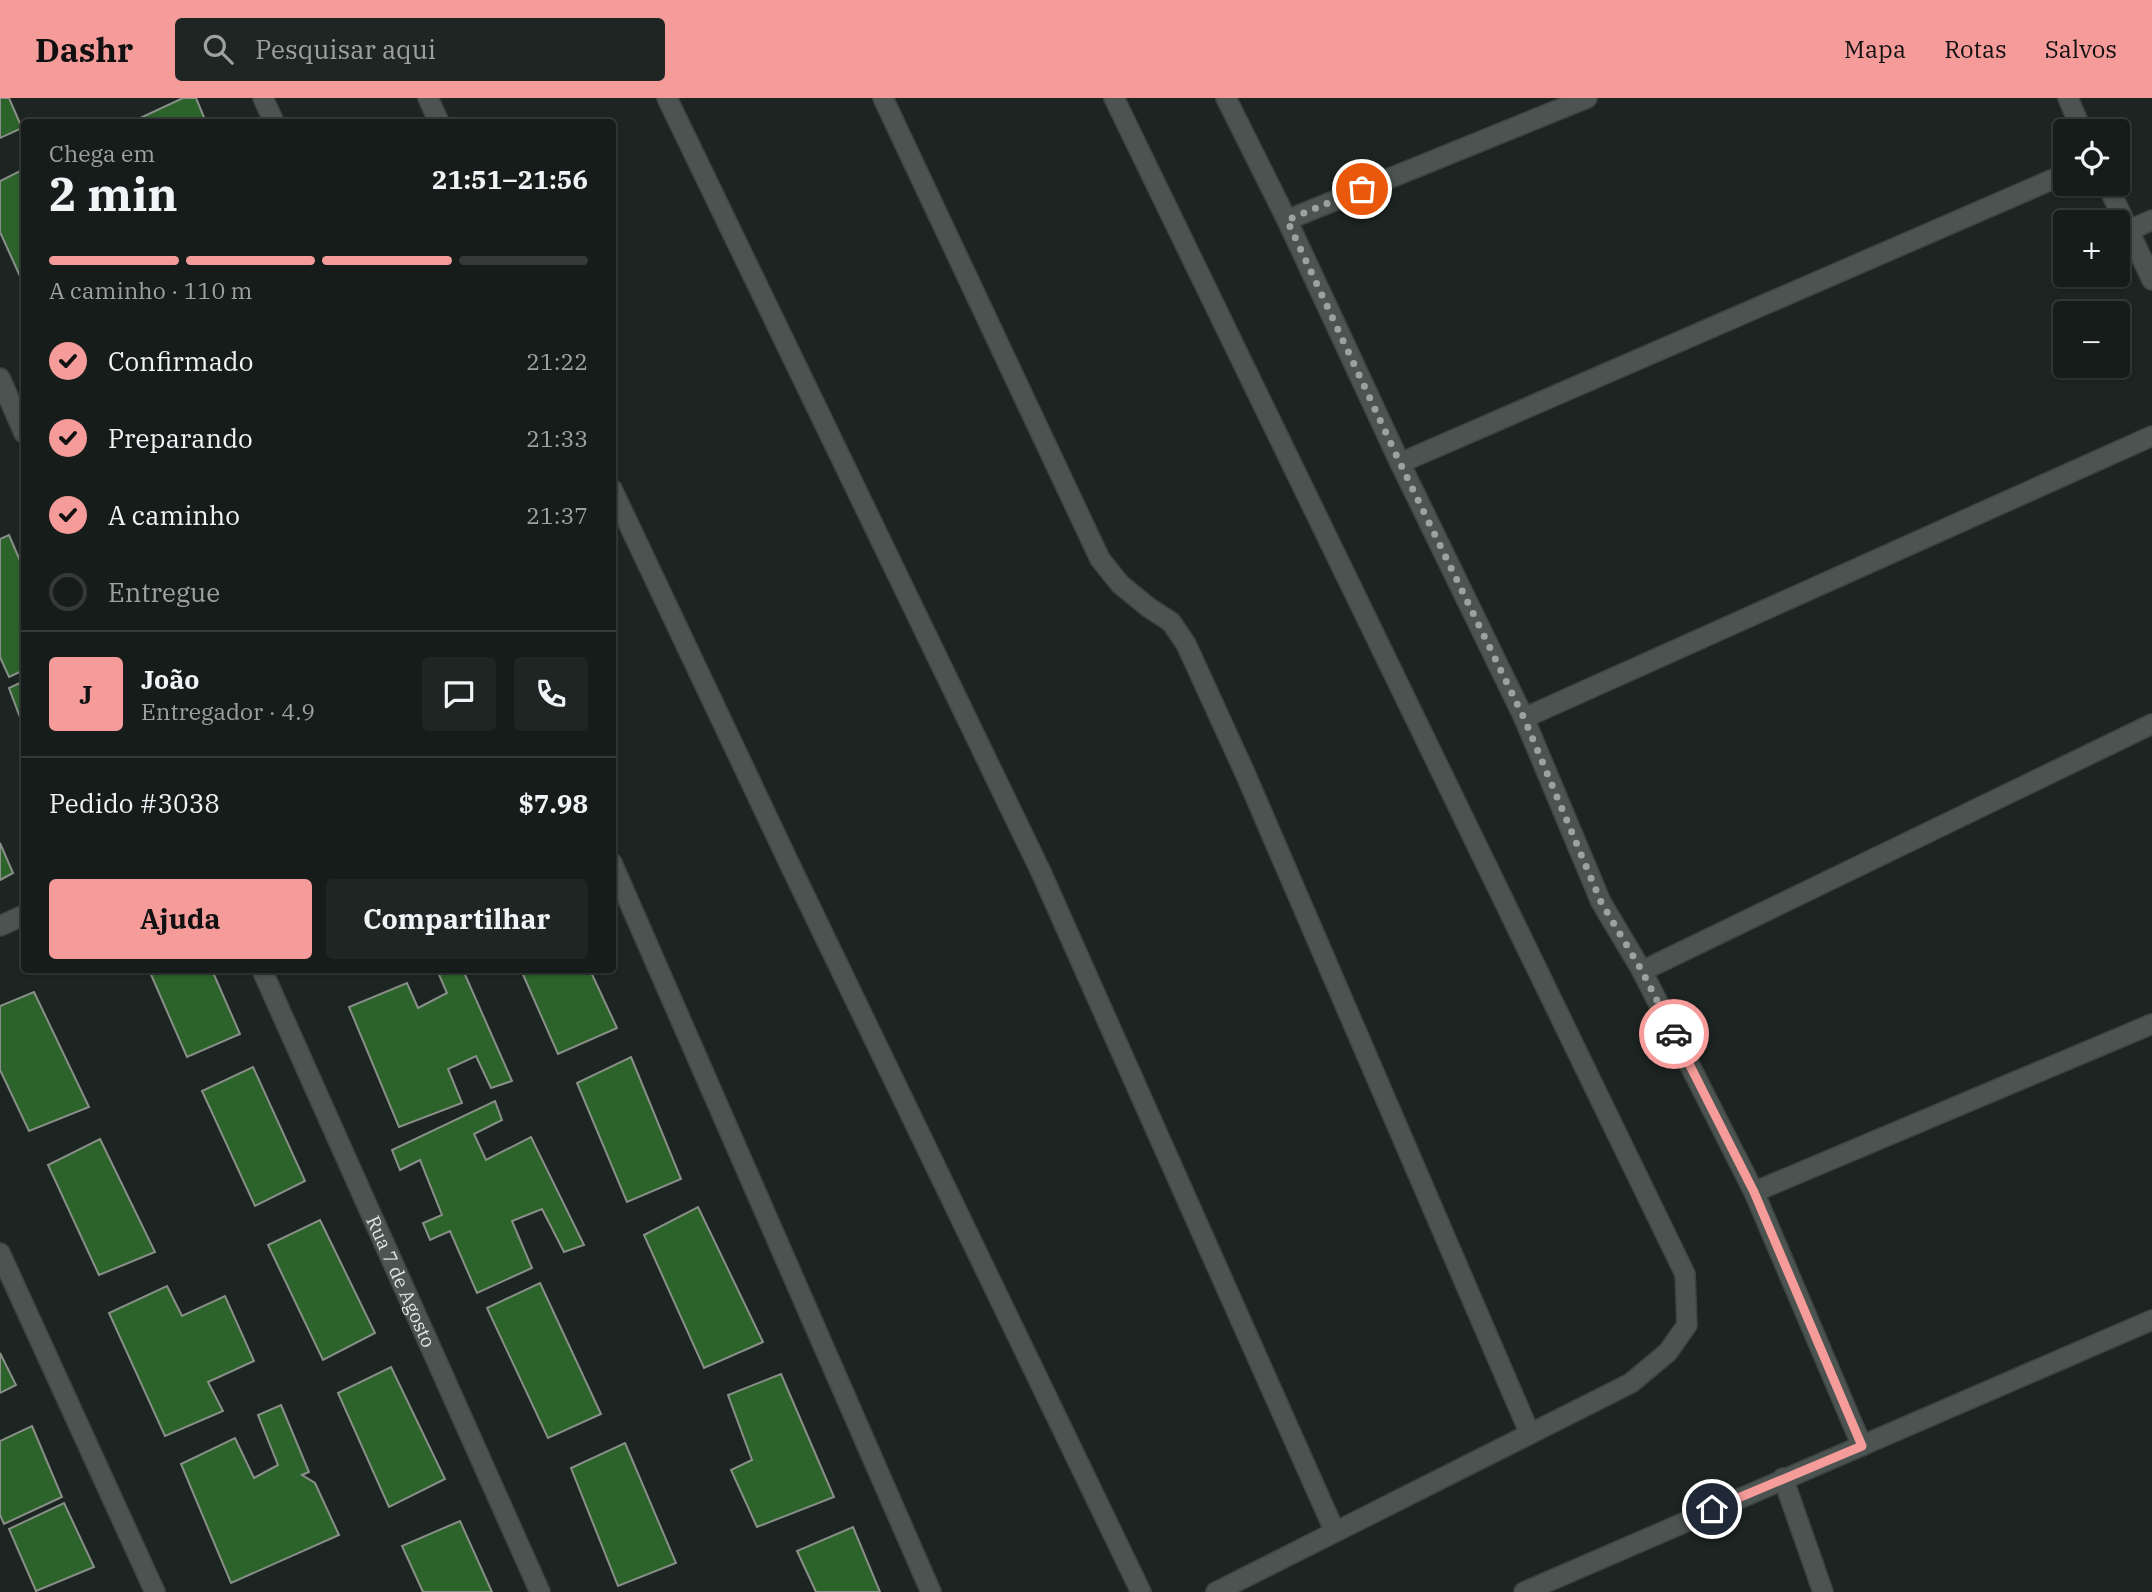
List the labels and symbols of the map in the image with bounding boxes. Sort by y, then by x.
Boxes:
pin [1332,159,1392,219]
courier [1639,999,1709,1069]
street label: Rua 7 de Agosto [361,1212,441,1351]
pin [1682,1479,1742,1539]

